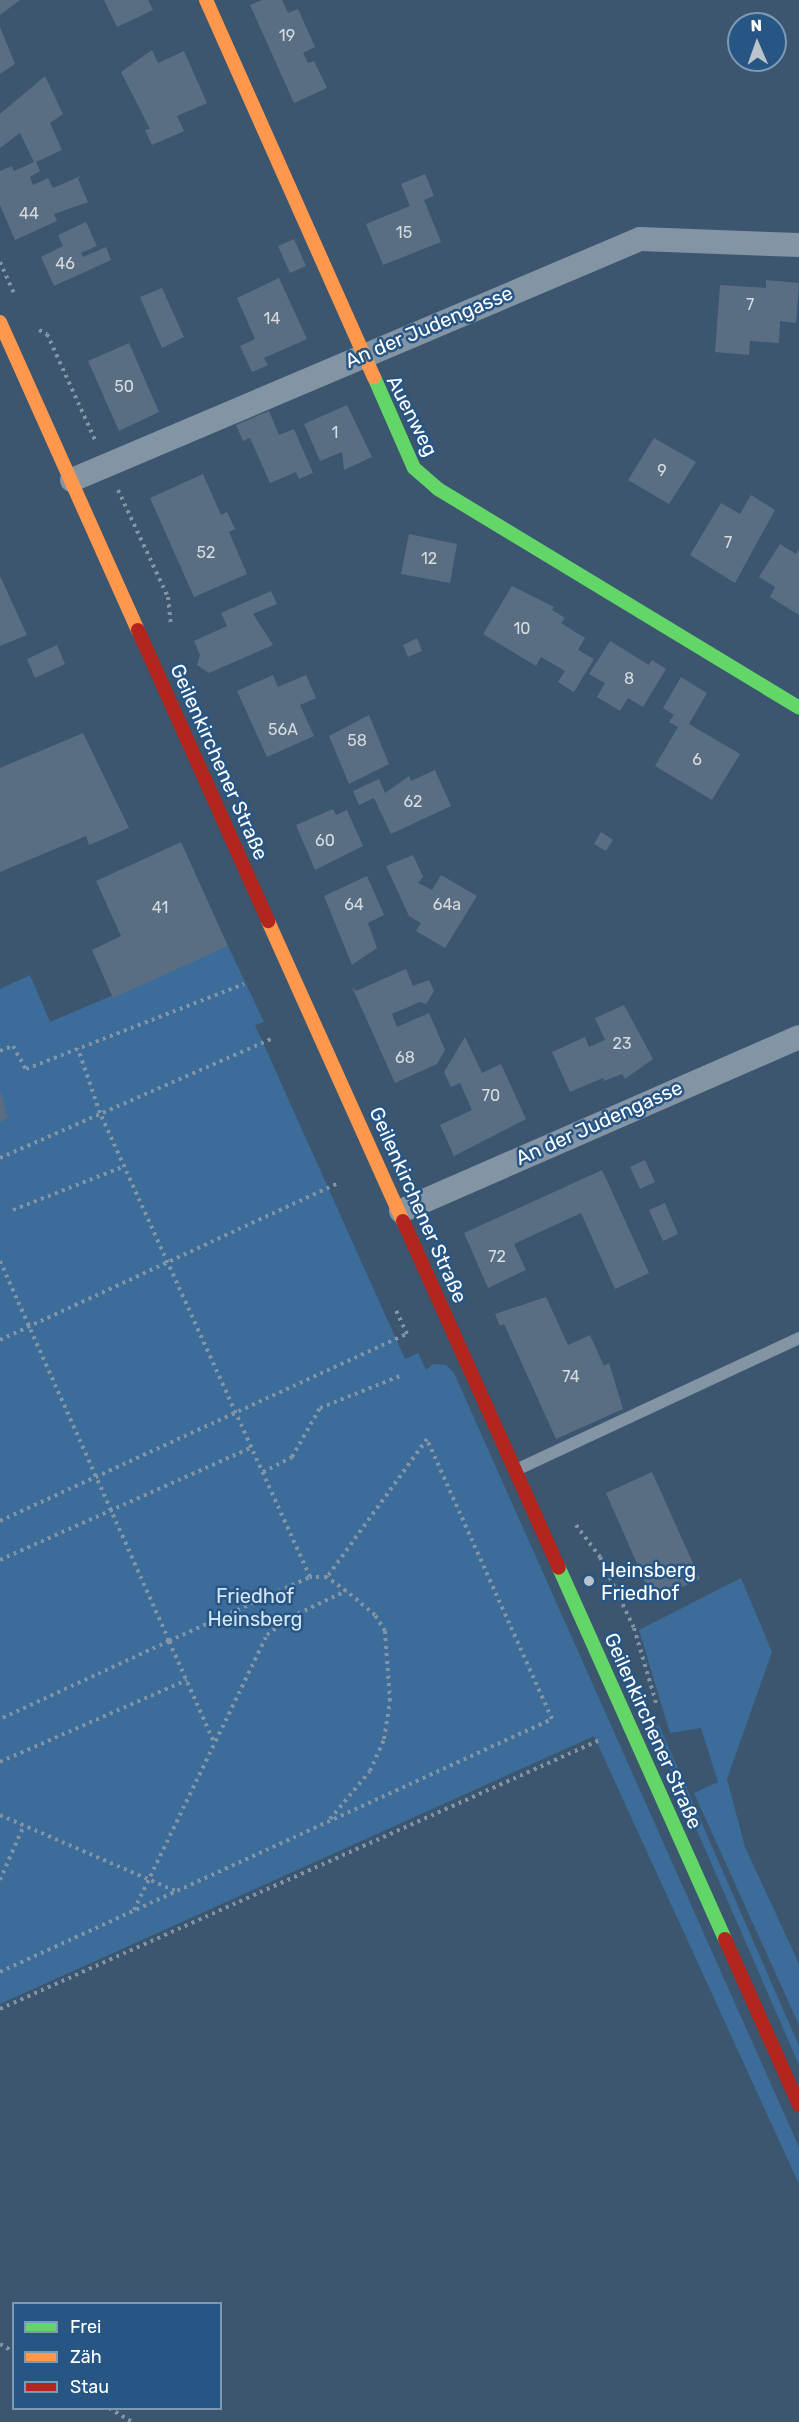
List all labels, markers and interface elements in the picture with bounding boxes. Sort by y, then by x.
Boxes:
north arrow [727,12,787,72]
text: N [750,16,763,35]
house number: 19 [279,26,295,46]
house number: 44 [19,204,39,224]
house number: 15 [396,223,412,243]
house number: 46 [55,254,75,274]
street label: An der Judengasse [341,281,517,373]
house number: 7 [746,295,754,315]
house number: 14 [264,309,280,329]
street label: Auenweg [381,372,443,460]
house number: 50 [114,377,134,397]
house number: 1 [332,423,338,443]
house number: 9 [657,461,667,481]
house number: 7 [724,533,732,553]
house number: 52 [197,543,215,563]
house number: 12 [421,549,437,569]
house number: 10 [513,619,531,639]
street label: Geilenkirchener Straße [165,660,273,864]
house number: 8 [624,669,634,689]
house number: 56A [268,720,298,740]
house number: 58 [347,731,367,751]
house number: 6 [692,750,702,770]
house number: 62 [403,792,423,812]
house number: 60 [315,831,335,851]
house number: 64 [344,895,364,915]
house number: 64a [433,895,461,915]
house number: 41 [152,898,168,918]
house number: 23 [612,1034,632,1054]
house number: 68 [395,1048,415,1068]
street label: An der Judengasse [512,1075,686,1171]
house number: 70 [482,1086,500,1106]
street label: Geilenkirchener Straße [364,1103,472,1307]
house number: 72 [488,1247,506,1267]
house number: 74 [562,1367,580,1387]
place label: Heinsberg Friedhof [601,1558,696,1605]
marker: Heinsberg Friedhof [582,1574,596,1588]
park label: Friedhof Heinsberg [207,1585,303,1632]
street label: Geilenkirchener Straße [599,1629,707,1833]
legend [12,2302,222,2410]
text: Frei [70,2316,101,2338]
text: Zäh [70,2346,102,2368]
text: Stau [70,2376,109,2398]

